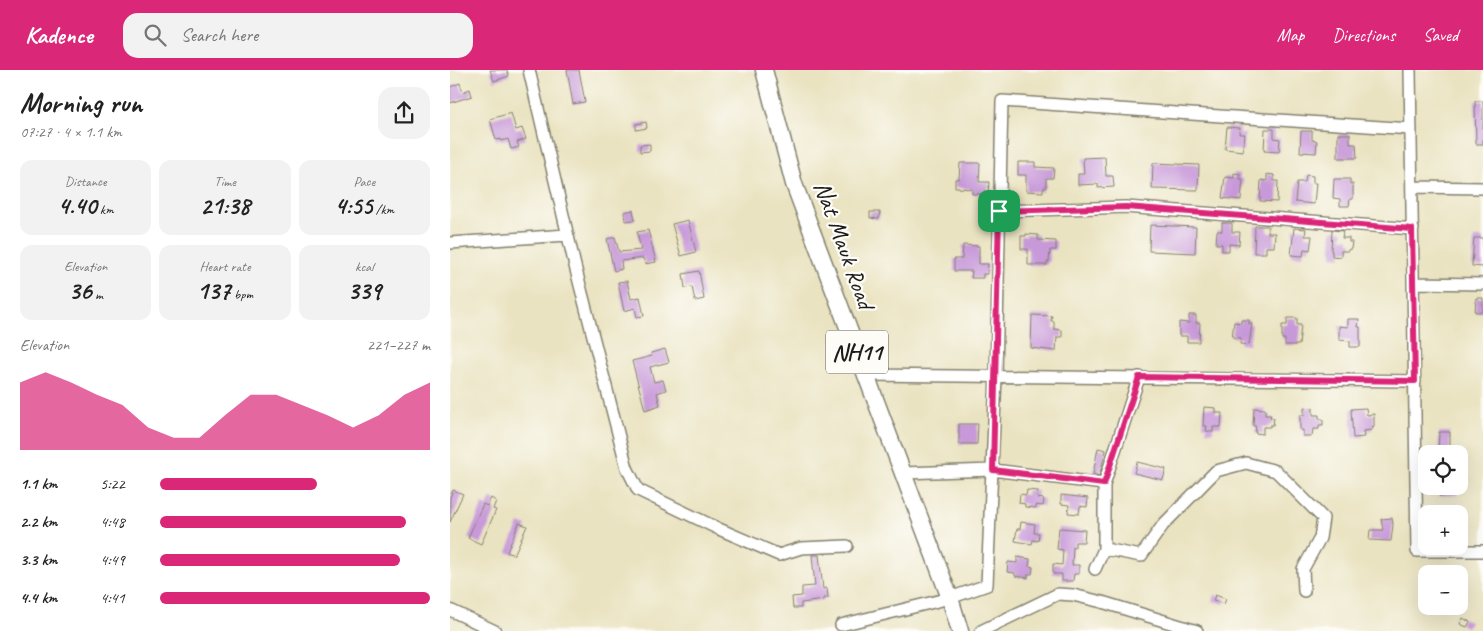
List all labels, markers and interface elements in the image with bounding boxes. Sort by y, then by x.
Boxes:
search box [123,13,473,58]
text: Kadence [25,20,93,50]
icon: search [141,21,169,49]
text: Search here [181,23,258,47]
text: Map [1277,24,1304,46]
text: Directions [1332,24,1395,46]
text: Saved [1423,24,1458,46]
text: Morning run [20,85,142,120]
button: share [378,87,430,139]
text: 07:27 · 4 × 1.1 km [20,122,122,142]
text: Distance [65,173,107,190]
text: Time [214,173,236,190]
text: Pace [354,173,375,190]
street label: Nat Mauk Road [806,177,883,316]
text: 4.40 [58,190,96,222]
text: 21:38 [200,190,250,222]
text: 4:55 [335,190,372,222]
pin [978,190,1020,232]
icon: arrive [985,197,1013,225]
text: km [96,201,114,218]
text: /km [372,201,394,218]
text: Elevation [64,258,107,275]
text: Heart rate [199,258,251,275]
text: kcal [355,258,374,275]
text: 36 [69,275,92,307]
text: 137 [197,275,231,307]
text: 339 [348,275,381,307]
text: m [92,286,103,303]
text: bpm [231,286,253,303]
road number: NH11 [826,330,888,374]
text: Elevation [20,335,69,355]
text: 221–227 m [367,335,430,355]
map controls [1418,445,1468,615]
button: locate [1418,445,1468,495]
text: 1.1 km [20,474,57,494]
text: 5:22 [100,474,125,494]
button: + [1418,505,1468,555]
text: 2.2 km [20,512,57,532]
text: 4:48 [100,512,125,532]
text: 3.3 km [20,550,57,570]
text: 4:49 [100,550,125,570]
button: − [1418,565,1468,615]
text: 4.4 km [20,588,57,608]
text: 4:41 [100,588,125,608]

